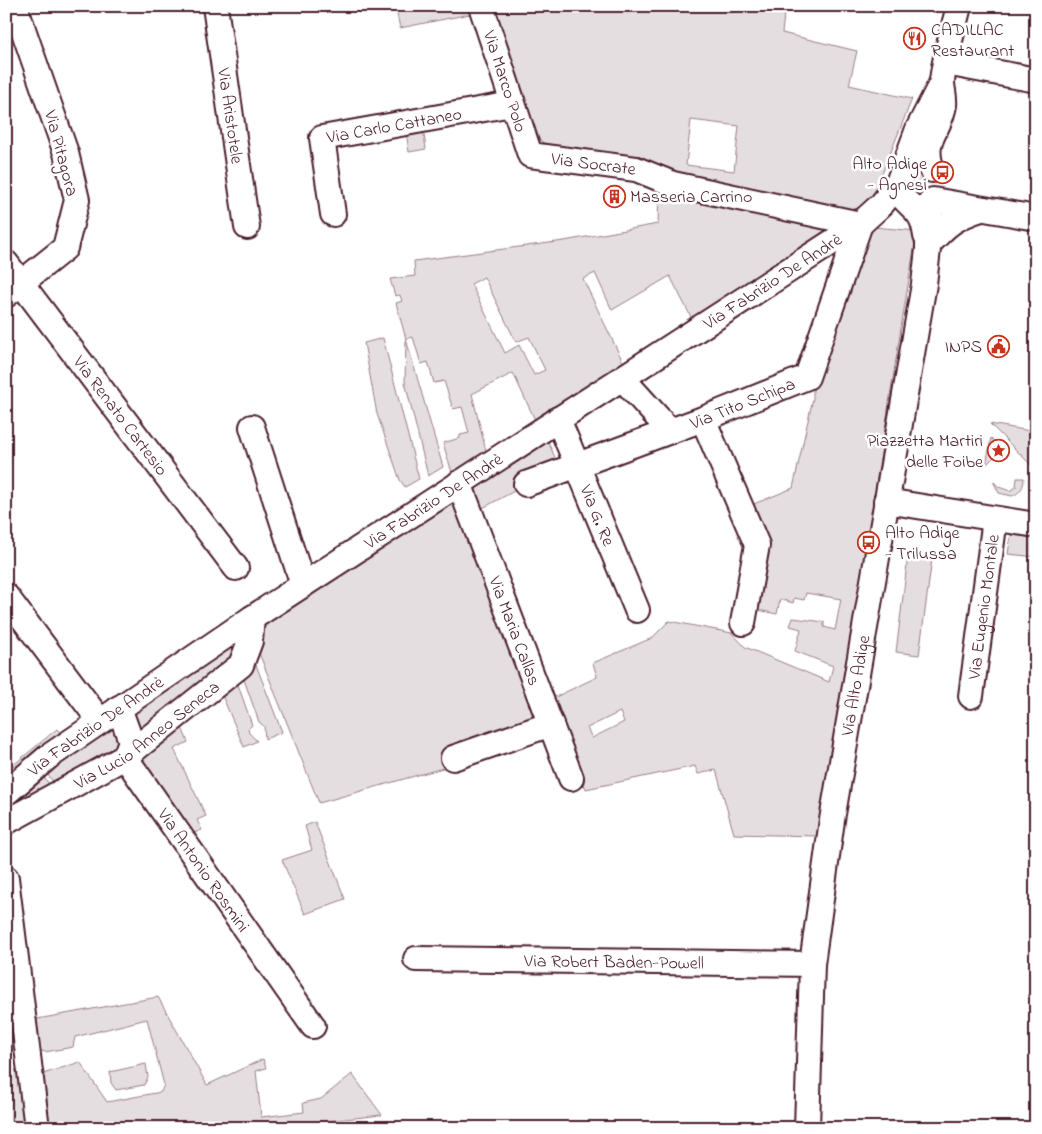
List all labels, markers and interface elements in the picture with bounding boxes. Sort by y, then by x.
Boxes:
place label: CADILLAC Restaurant [931,18,1014,65]
street label: Via Marco Polo [475,27,533,136]
restaurant icon: CADILLAC Restaurant [903,27,927,51]
street label: Via Aristotele [209,65,249,167]
street label: Via Carlo Cattaneo [324,102,464,152]
street label: Via Pitagora [35,107,84,200]
street label: Via Socrate [548,147,638,184]
place label: Alto Adige - Agnesi [852,152,928,200]
bus stop icon: Alto Adige - Agnesi [931,161,955,185]
building icon: Masseria Carrino [602,184,626,208]
place label: Masseria Carrino [630,185,752,211]
street label: Via Fabrizio De Andrè [698,227,849,338]
public building icon: INPS [986,334,1010,358]
place label: INPS [945,335,982,361]
street label: Via Renato Cartesio [65,350,173,482]
street label: Via Tito Schipa [686,372,800,438]
place label: Piazzetta Martiri delle Foibe [867,429,984,476]
place icon: Piazzetta Martiri delle Foibe [987,438,1011,462]
street label: Via Fabrizio De Andrè [359,447,510,557]
street label: Via G. Re [571,480,621,551]
place label: Alto Adige - Trilussa [885,521,961,568]
bus stop icon: Alto Adige - Trilussa [857,530,881,554]
street label: Via Eugenio Montale [962,532,1008,682]
street label: Via Maria Callas [480,572,546,690]
street label: Via Alto Adige [835,633,879,739]
street label: Via Fabrizio De Andrè [22,670,171,784]
street label: Via Lucio Anneo Seneca [69,675,226,798]
street label: Via Antonio Rosmini [149,803,255,938]
street label: Via Robert Baden-Powell [523,949,704,978]

